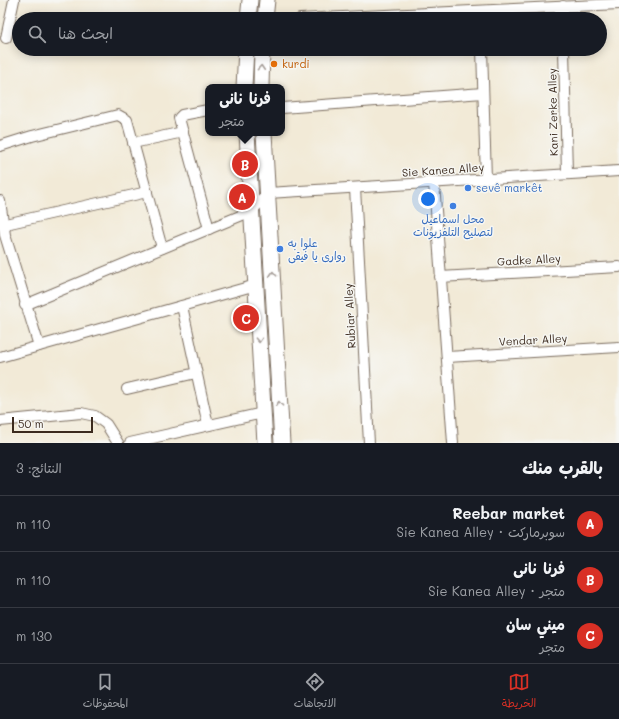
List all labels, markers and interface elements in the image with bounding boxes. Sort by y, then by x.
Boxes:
search box [12,12,607,56]
icon: search [26,23,48,45]
text: ابحث هنا [58,23,113,43]
place label: kurdi [282,56,310,71]
marker: kurdi [269,59,279,69]
one-way arrow [256,65,265,71]
street label: Kani Zerke Alley [544,68,561,156]
popup [205,84,285,136]
text: فرنا نانى [219,88,271,108]
text: متجر [219,112,245,129]
pin: B [232,149,258,179]
street label: Sie Kanea Alley [401,159,485,180]
place label: sevê markêt [476,180,543,195]
pin: A [229,182,255,212]
marker: sevê markêt [463,183,473,193]
your location [418,189,438,209]
marker: محل اسماعيل لتصليح التلفزيونات [448,201,458,211]
place label: محل اسماعيل لتصليح التلفزيونات [413,211,493,240]
place label: علوا به رواری یا فیقی [288,235,346,264]
marker: علوا به رواری یا فیقی [275,244,285,254]
street label: Gadke Alley [497,250,561,269]
one-way arrow [268,271,277,277]
street label: Rubiar Alley [340,283,359,349]
pin: C [233,303,259,333]
street label: Vendar Alley [498,330,568,349]
one-way arrow [255,337,264,343]
one-way arrow [275,401,284,407]
scale bar [12,415,93,434]
text: 50 m [18,416,44,431]
text: بالقرب منك [522,456,603,478]
text: النتائج: 3 [16,459,62,476]
text: Reebar market [452,503,565,523]
text: 110 m [16,515,50,532]
text: A [585,515,595,532]
text: سوبرماركت · Sie Kanea Alley [397,523,565,540]
text: فرنا نانى [513,558,565,578]
text: 110 m [16,571,50,588]
text: B [586,571,594,588]
text: متجر · Sie Kanea Alley [428,582,565,599]
text: ميني سان [506,614,565,634]
text: 130 m [16,627,52,644]
text: C [585,627,595,644]
text: متجر [540,638,565,655]
tab: المحفوظات [83,671,128,713]
tab: الاتجاهات [294,671,336,713]
tab: الخريطة [502,671,536,713]

